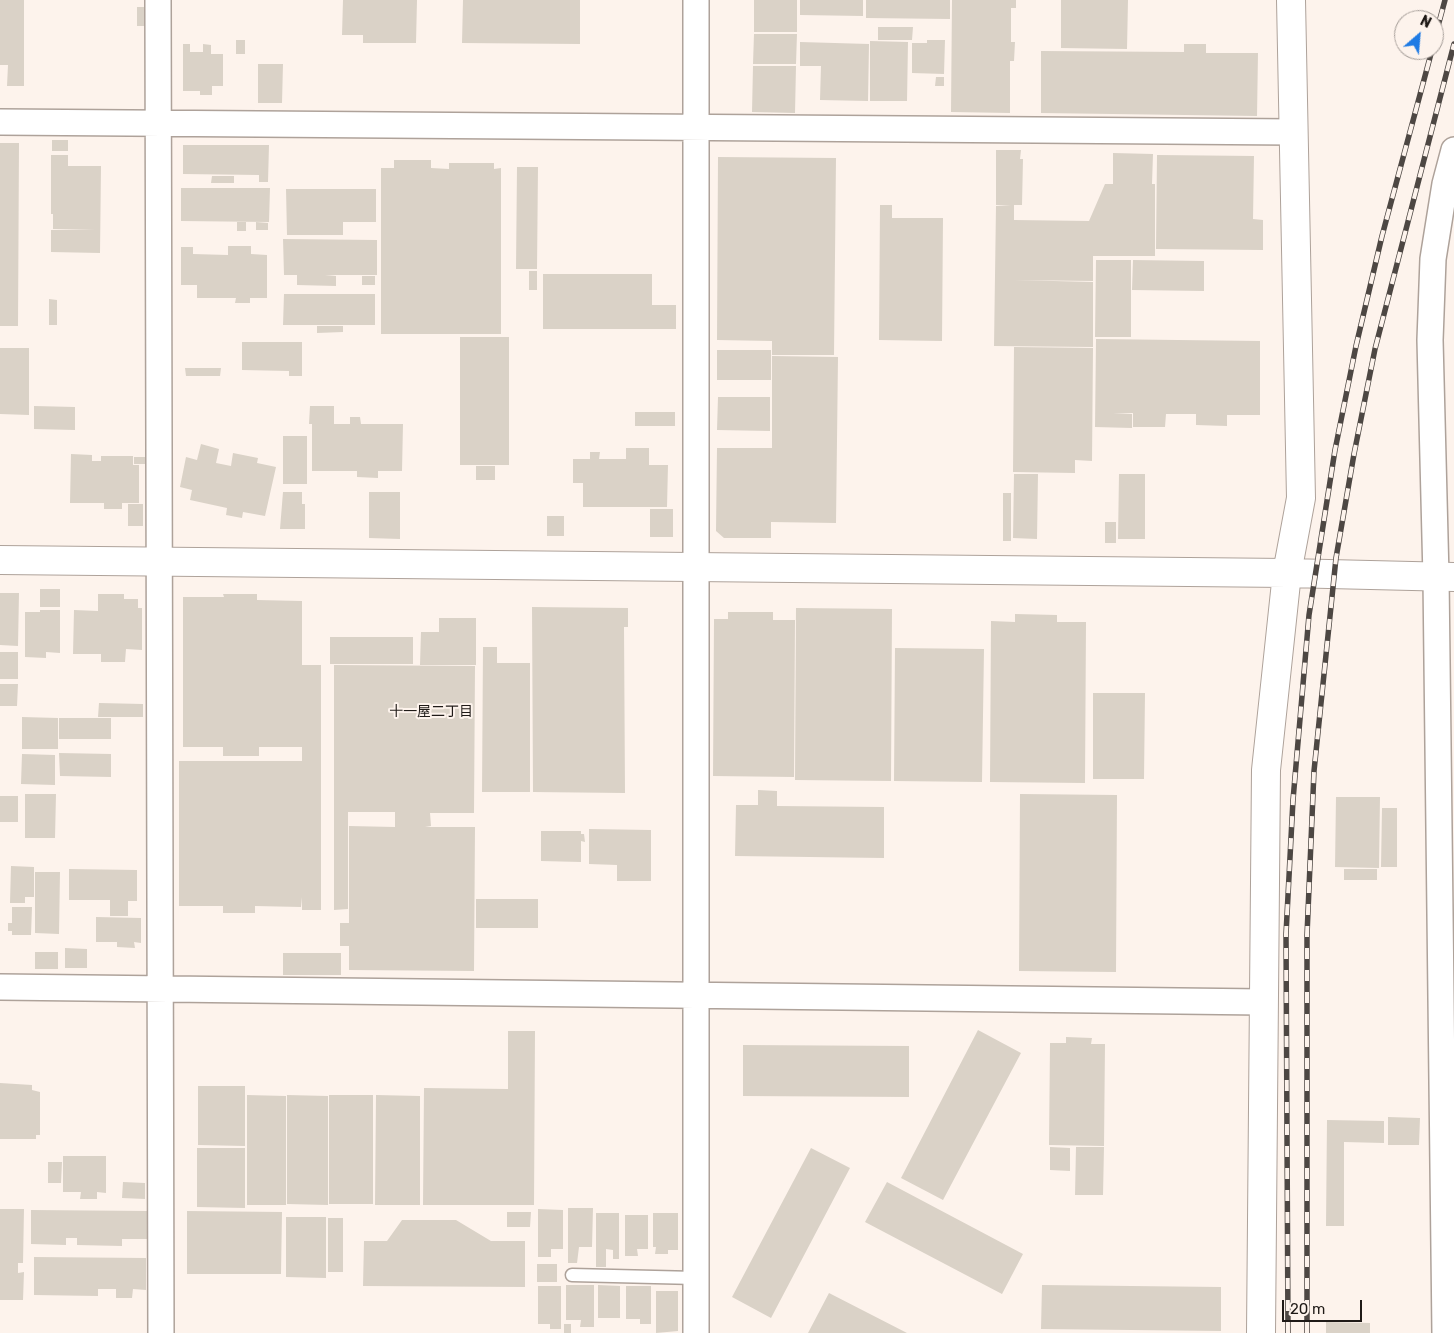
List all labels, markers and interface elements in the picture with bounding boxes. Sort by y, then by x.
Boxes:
north arrow [1394,10,1444,60]
text: N [1417,12,1434,32]
district label: 十一屋二丁目 [389,704,473,720]
scale bar [1284,1290,1364,1322]
text: 20 m [1290,1300,1325,1318]

